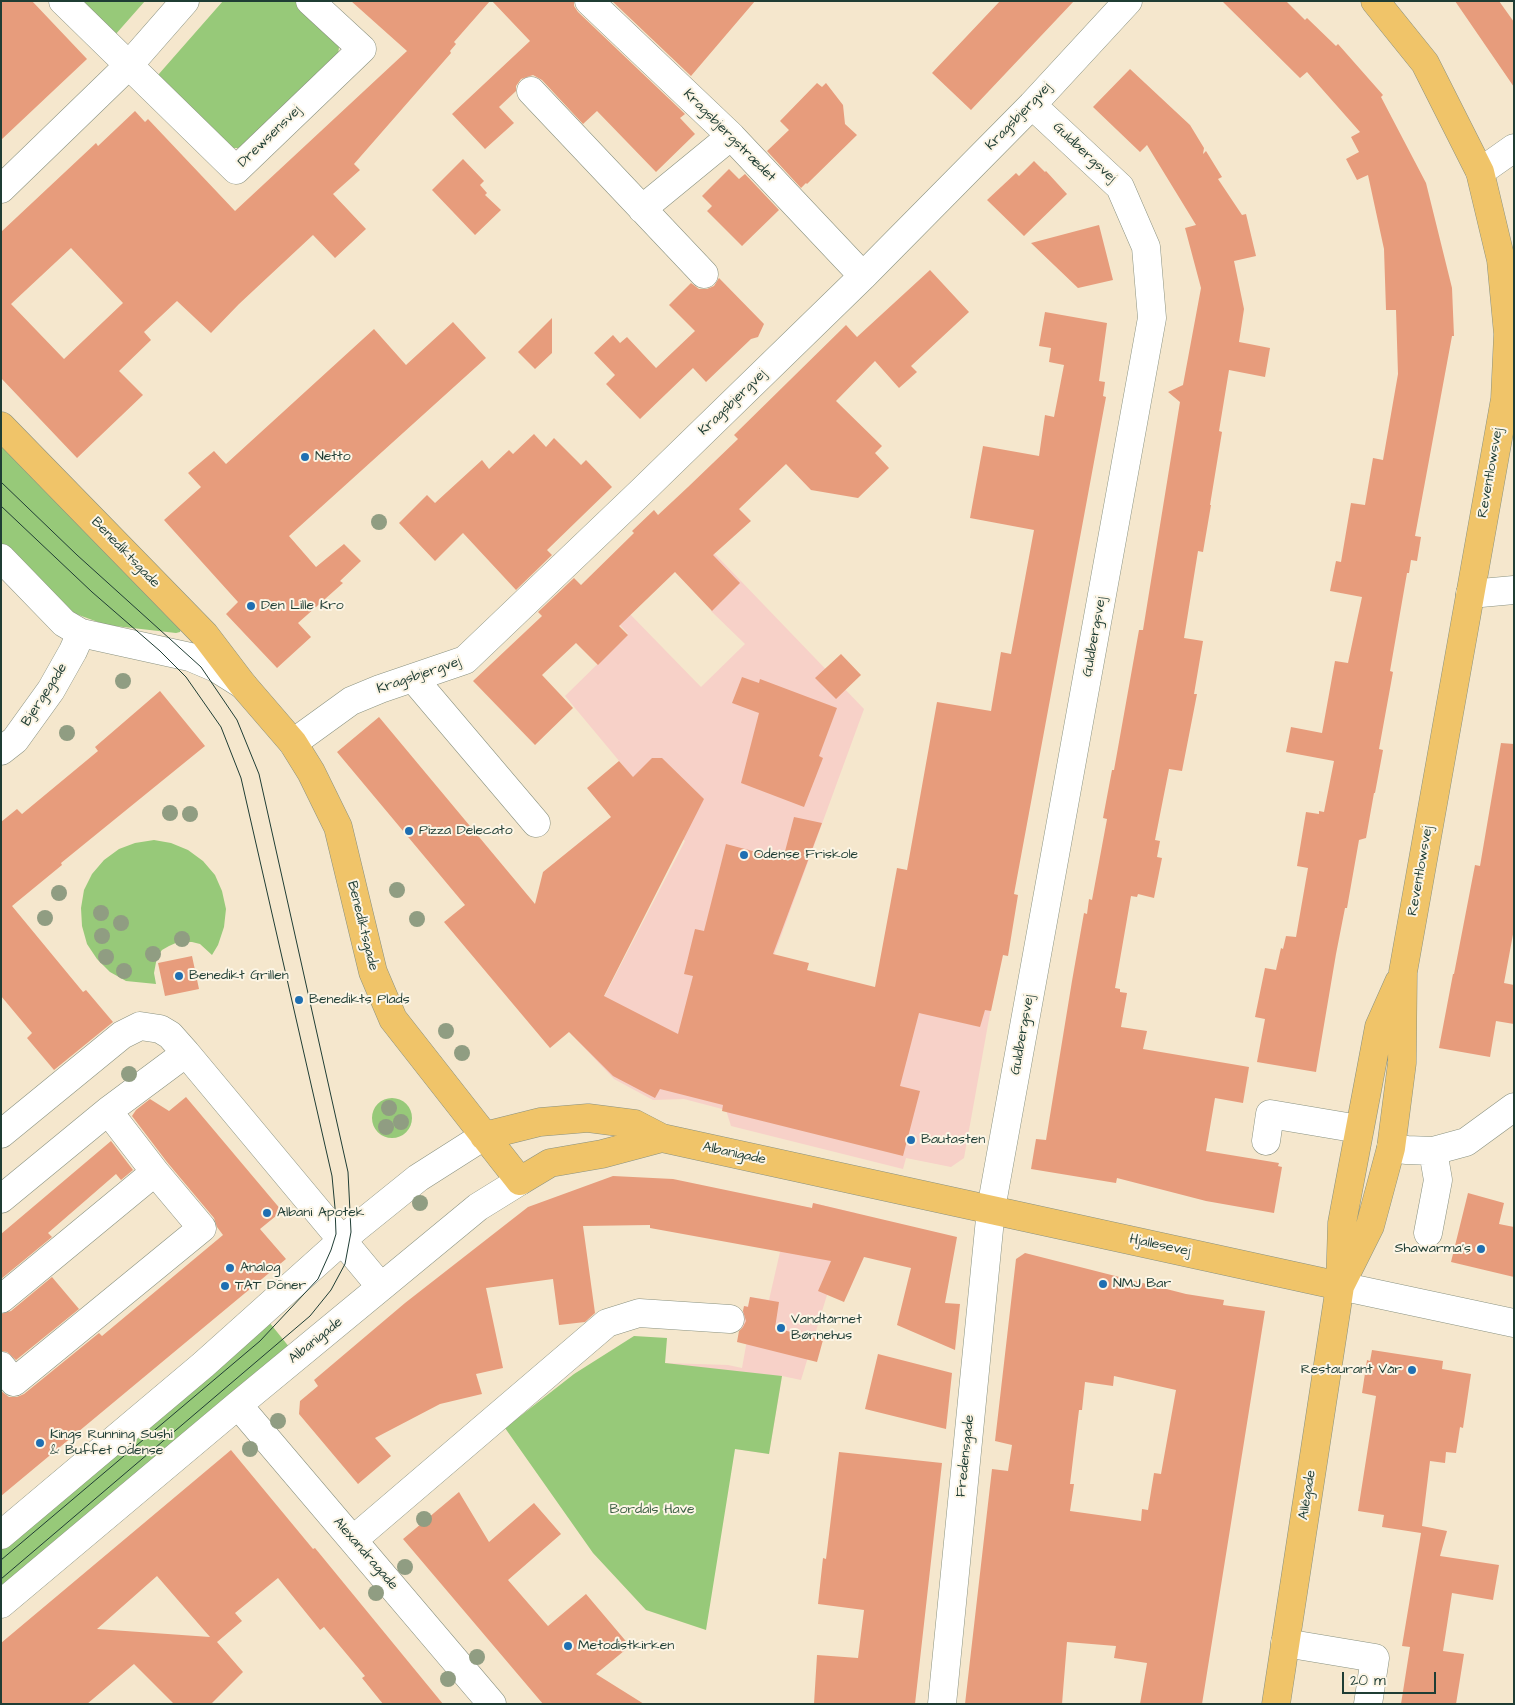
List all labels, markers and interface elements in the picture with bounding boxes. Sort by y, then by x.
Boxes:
street label: Kragsbjergvej [982,80,1056,154]
street label: Kragsbjergstrædet [679,86,779,186]
street label: Drewsensvej [235,103,305,171]
street label: Guldbergsvej [1049,119,1119,187]
street label: Kragsbjergvej [696,366,770,440]
street label: Reventlowsvej [1475,427,1507,519]
place label: Netto [315,449,351,465]
marker: Netto [299,451,311,463]
street label: Benediktsgade [87,514,163,592]
street label: Guldbergsvej [1080,596,1110,678]
place label: Den Lille Kro [261,598,344,614]
marker: Den Lille Kro [245,600,257,612]
street label: Kragsbjergvej [375,654,463,698]
street label: Bjergegade [18,660,72,730]
place label: Pizza Delecato [419,823,513,839]
marker: Pizza Delecato [403,825,415,837]
street label: Reventlowsvej [1405,825,1437,917]
place label: Odense Friskole [754,847,858,863]
marker: Odense Friskole [738,849,750,861]
street label: Benediktsgade [343,879,381,973]
place label: Benedikt Grillen [189,968,289,984]
marker: Benedikt Grillen [173,970,185,982]
place label: Benedikts Plads [309,992,410,1008]
marker: Benedikts Plads [293,994,305,1006]
street label: Guldbergsvej [1008,994,1038,1076]
place label: Bautasten [921,1132,985,1148]
marker: Bautasten [905,1134,917,1146]
street label: Albanigade [701,1139,767,1169]
place label: Albani Apotek [277,1205,364,1221]
marker: Albani Apotek [261,1207,273,1219]
street label: Hjallesevej [1128,1231,1192,1261]
place label: Shawarma's [1394,1241,1471,1257]
marker: Shawarma's [1475,1243,1487,1255]
place label: Analog [240,1260,280,1276]
marker: Analog [224,1262,236,1274]
place label: NMJ Bar [1113,1276,1171,1292]
place label: TAT Döner [235,1278,306,1294]
marker: NMJ Bar [1097,1278,1109,1290]
marker: TAT Döner [219,1280,231,1292]
place label: Vandtårnet Børnehus [791,1312,862,1344]
street label: Albanigade [286,1314,346,1368]
marker: Vandtårnet Børnehus [775,1322,787,1334]
place label: Restaurant Vår [1301,1362,1402,1378]
marker: Restaurant Vår [1406,1364,1418,1376]
street label: Fredensgade [953,1414,979,1498]
place label: Kings Running Sushi & Buffet Odense [50,1427,173,1460]
marker: Kings Running Sushi & Buffet Odense [34,1437,46,1449]
street label: Allégade [1296,1469,1320,1521]
park label: Bordals Have [609,1502,695,1518]
street label: Alexandragade [329,1514,401,1594]
place label: Metodistkirken [578,1638,674,1654]
marker: Metodistkirken [562,1640,574,1652]
scale bar [1345,1662,1439,1694]
text: 20 m [1350,1670,1386,1691]

